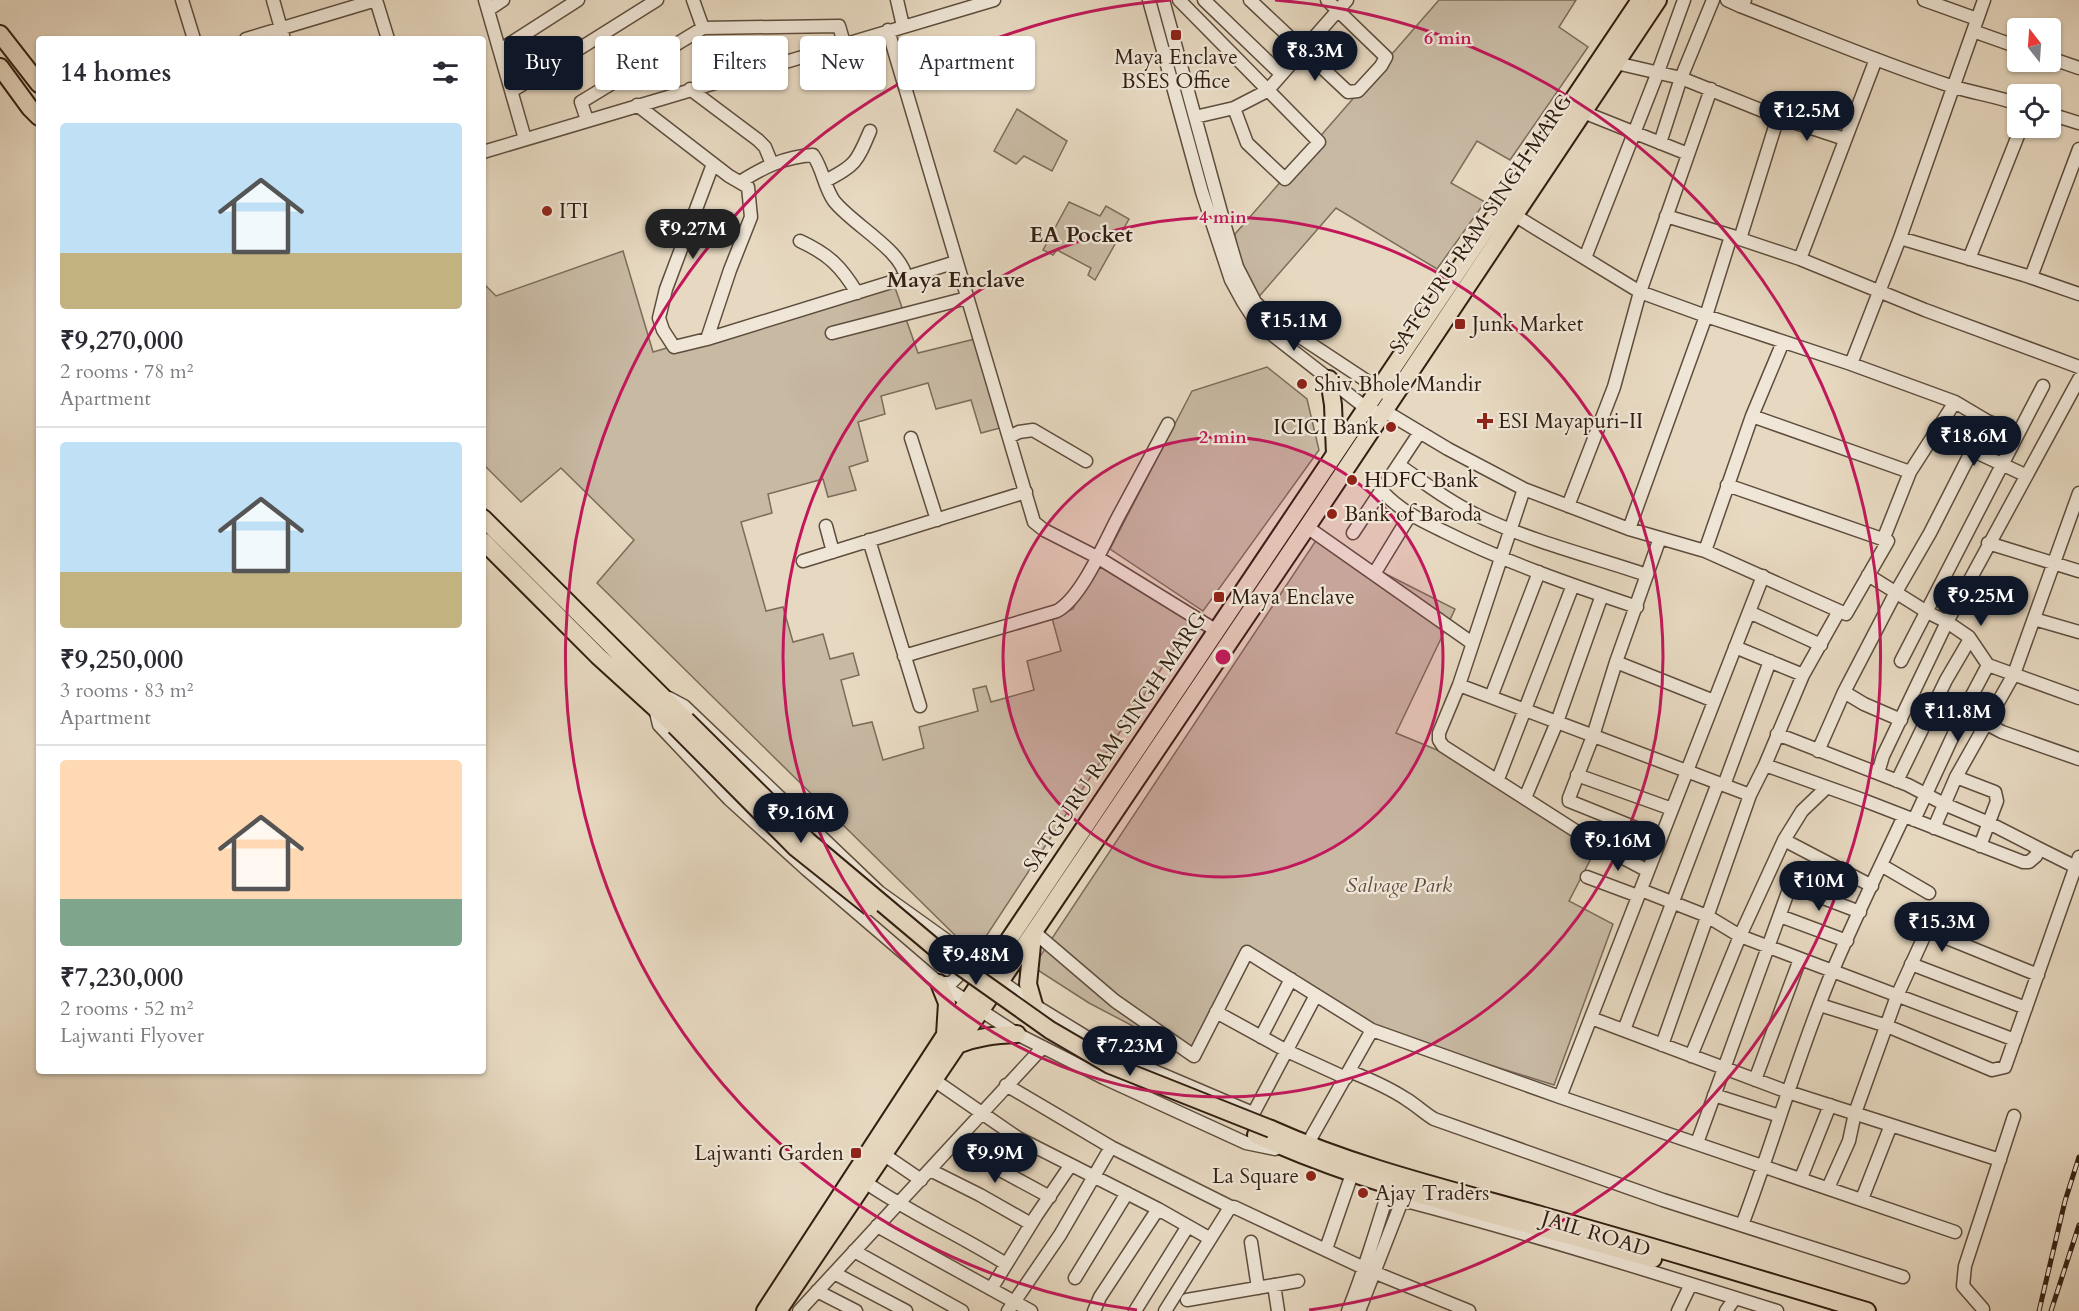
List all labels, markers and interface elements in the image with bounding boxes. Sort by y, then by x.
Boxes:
north arrow [2007,18,2061,72]
map controls [2007,18,2061,138]
text: 6 min [1424,26,1472,51]
marker: Maya Enclave BSES Office [1169,28,1183,42]
pin: ₹8.3M [1273,31,1357,82]
chip: Buy [504,36,583,90]
chip: Rent [595,36,680,90]
chip: Filters [692,36,788,90]
chip: New [800,36,886,90]
chip: Apartment [898,36,1035,90]
text: ₹8.3M [1286,37,1344,64]
place label: Maya Enclave BSES Office [1114,43,1238,96]
text: 14 homes [60,55,171,90]
icon: filters [429,56,462,89]
button: locate [2007,84,2061,138]
street label: SATGURU RAM SINGH MARG [1383,88,1579,360]
pin: ₹12.5M [1758,91,1856,142]
text: ₹12.5M [1773,97,1841,124]
icon: home [207,162,315,270]
place label: ITI [559,197,589,226]
marker: ITI [540,204,554,218]
text: 4 min [1199,205,1247,230]
pin: ₹9.27M [644,209,742,260]
text: ₹9.27M [659,215,727,242]
district label: EA Pocket [1029,220,1133,250]
district label: Maya Enclave [887,265,1025,295]
pin: ₹15.1M [1245,301,1343,352]
text: ₹15.1M [1260,307,1328,334]
place label: Junk Market [1469,310,1584,339]
marker: Junk Market [1453,317,1467,331]
text: ₹9,270,000 [60,323,183,358]
text: 2 rooms · 78 m² [60,358,193,385]
place label: Shiv Bhole Mandir [1314,370,1482,399]
marker: Shiv Bhole Mandir [1295,377,1309,391]
text: Apartment [60,385,151,412]
place label: ESI Mayapuri-II [1498,407,1643,436]
marker: ESI Mayapuri-II [1476,412,1494,430]
place label: ICICI Bank [1273,413,1380,442]
pin: ₹18.6M [1925,416,2023,467]
marker: ICICI Bank [1384,420,1398,434]
text: ₹18.6M [1940,422,2008,449]
text: 2 min [1199,425,1247,450]
place label: HDFC Bank [1364,466,1480,495]
marker: HDFC Bank [1345,473,1359,487]
icon: home [207,481,315,589]
place label: Bank of Baroda [1344,500,1482,529]
marker: Bank of Baroda [1325,507,1339,521]
pin: ₹9.25M [1932,576,2030,627]
text: ₹9.25M [1947,582,2015,609]
place label: Maya Enclave [1231,583,1355,612]
marker: Maya Enclave [1212,590,1226,604]
street label: SATGURU RAM SINGH MARG [1017,606,1213,878]
text: ₹9,250,000 [60,642,183,677]
centre of rings [1213,647,1233,667]
text: 3 rooms · 83 m² [60,677,193,704]
pin: ₹11.8M [1909,692,2007,743]
text: ₹11.8M [1924,698,1992,725]
text: Apartment [60,704,151,731]
pin: ₹9.16M [752,793,850,844]
icon: home [207,799,315,907]
text: ₹9.16M [767,799,835,826]
pin: ₹9.16M [1569,821,1667,872]
text: ₹9.16M [1584,827,1652,854]
pin: ₹10M [1783,861,1855,912]
text: ₹10M [1793,867,1845,894]
park label: Salvage Park [1346,871,1453,900]
pin: ₹15.3M [1893,902,1991,953]
text: ₹15.3M [1908,908,1976,935]
pin: ₹9.48M [927,935,1025,986]
text: ₹9.48M [942,941,1010,968]
text: ₹7,230,000 [60,960,183,995]
text: 2 rooms · 52 m² [60,995,193,1022]
text: Lajwanti Flyover [60,1022,204,1049]
pin: ₹7.23M [1081,1026,1179,1077]
text: ₹7.23M [1096,1032,1164,1059]
pin: ₹9.9M [953,1133,1037,1184]
place label: Lajwanti Garden [694,1139,844,1168]
text: ₹9.9M [966,1139,1024,1166]
marker: Lajwanti Garden [849,1146,863,1160]
place label: La Square [1212,1162,1299,1191]
marker: La Square [1304,1169,1318,1183]
place label: Ajay Traders [1375,1179,1489,1208]
marker: Ajay Traders [1356,1186,1370,1200]
street label: JAIL ROAD [1535,1203,1654,1264]

